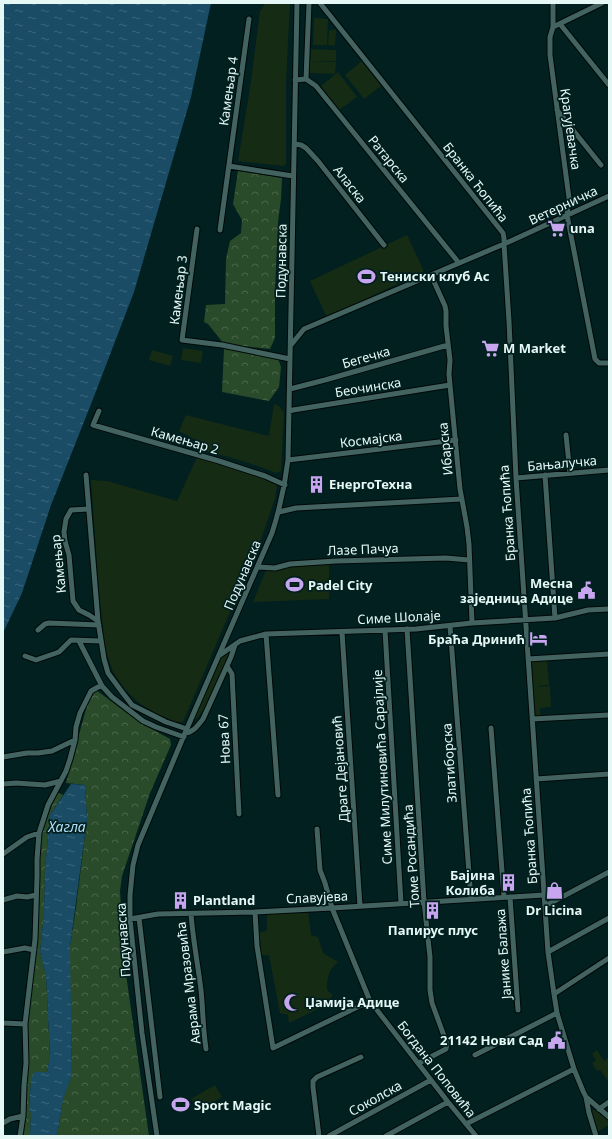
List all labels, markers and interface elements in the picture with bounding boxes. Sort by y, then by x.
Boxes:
street label: Камењар 4 [214,55,242,127]
street label: Крагујевачка [556,87,586,171]
street label: Ратарска [364,132,414,186]
street label: Бранка Ћопића [439,138,513,226]
street label: Аласка [330,161,370,207]
street label: Ветерничка [526,181,600,229]
supermarket icon: una [547,218,567,238]
place label: una [570,219,595,237]
street label: Подунавска [271,224,291,298]
street label: Камењар 3 [165,254,191,326]
sports icon: Тениски клуб Ас [357,266,377,286]
place label: Тениски клуб Ас [380,267,490,285]
supermarket icon: M Market [480,338,500,358]
place label: M Market [503,339,566,357]
street label: Бегечка [340,342,392,372]
street label: Беочинска [334,373,402,401]
street label: Камењар 2 [149,422,221,458]
street label: Ибарска [433,422,457,476]
street label: Космајска [339,426,403,452]
street label: Бањалучка [526,451,598,475]
street label: Бранка Ћопића [495,464,519,562]
building icon: ЕнергоТехна [306,474,326,494]
place label: ЕнергоТехна [329,475,412,493]
street label: Камењар [46,534,70,594]
street label: Подунавска [219,537,265,613]
street label: Лазе Пачуа [327,539,399,559]
place label: Месна заједница Адице [460,574,573,607]
sports icon: Padel City [285,575,305,595]
place label: Padel City [308,576,373,594]
public building icon: Месна заједница Адице [576,580,596,600]
street label: Симе Шолаје [357,606,441,628]
hotel icon: Браћа Дринић [528,629,548,649]
place label: Браћа Дринић [428,630,525,648]
street label: Симе Милутиновића Сарајлије [368,669,396,865]
street label: Нова 67 [214,713,234,765]
street label: Драге Дејановић [327,715,353,823]
street label: Златиборска [437,722,461,804]
street label: Бранка Ћопића [517,787,541,885]
street label: Томе Росандића [398,804,424,908]
water label: Хагла [47,817,86,836]
place label: Бајина Колиба [445,866,495,899]
building icon: Бајина Колиба [498,872,518,892]
shop icon: Dr Licina [544,881,564,901]
street label: Славујева [286,886,348,908]
building icon: Plantland [170,890,190,910]
place label: Plantland [193,891,255,909]
building icon: Папирус плус [423,901,443,921]
place label: Dr Licina [526,901,582,919]
street label: Подунавска [111,902,135,978]
street label: Јанике Балажа [491,908,515,1002]
street label: Аврама Мразовића [172,921,204,1045]
place label: Папирус плус [388,921,478,939]
mosque icon: Џамија Адице [282,992,302,1012]
place label: Џамија Адице [305,993,400,1011]
street label: Богдана Поповића [394,1017,480,1121]
public building icon: 21142 Нови Сад [546,1030,566,1050]
place label: 21142 Нови Сад [440,1031,544,1049]
street label: Соколска [345,1076,405,1120]
sports icon: Sport Magic [171,1095,191,1115]
place label: Sport Magic [194,1096,271,1114]

